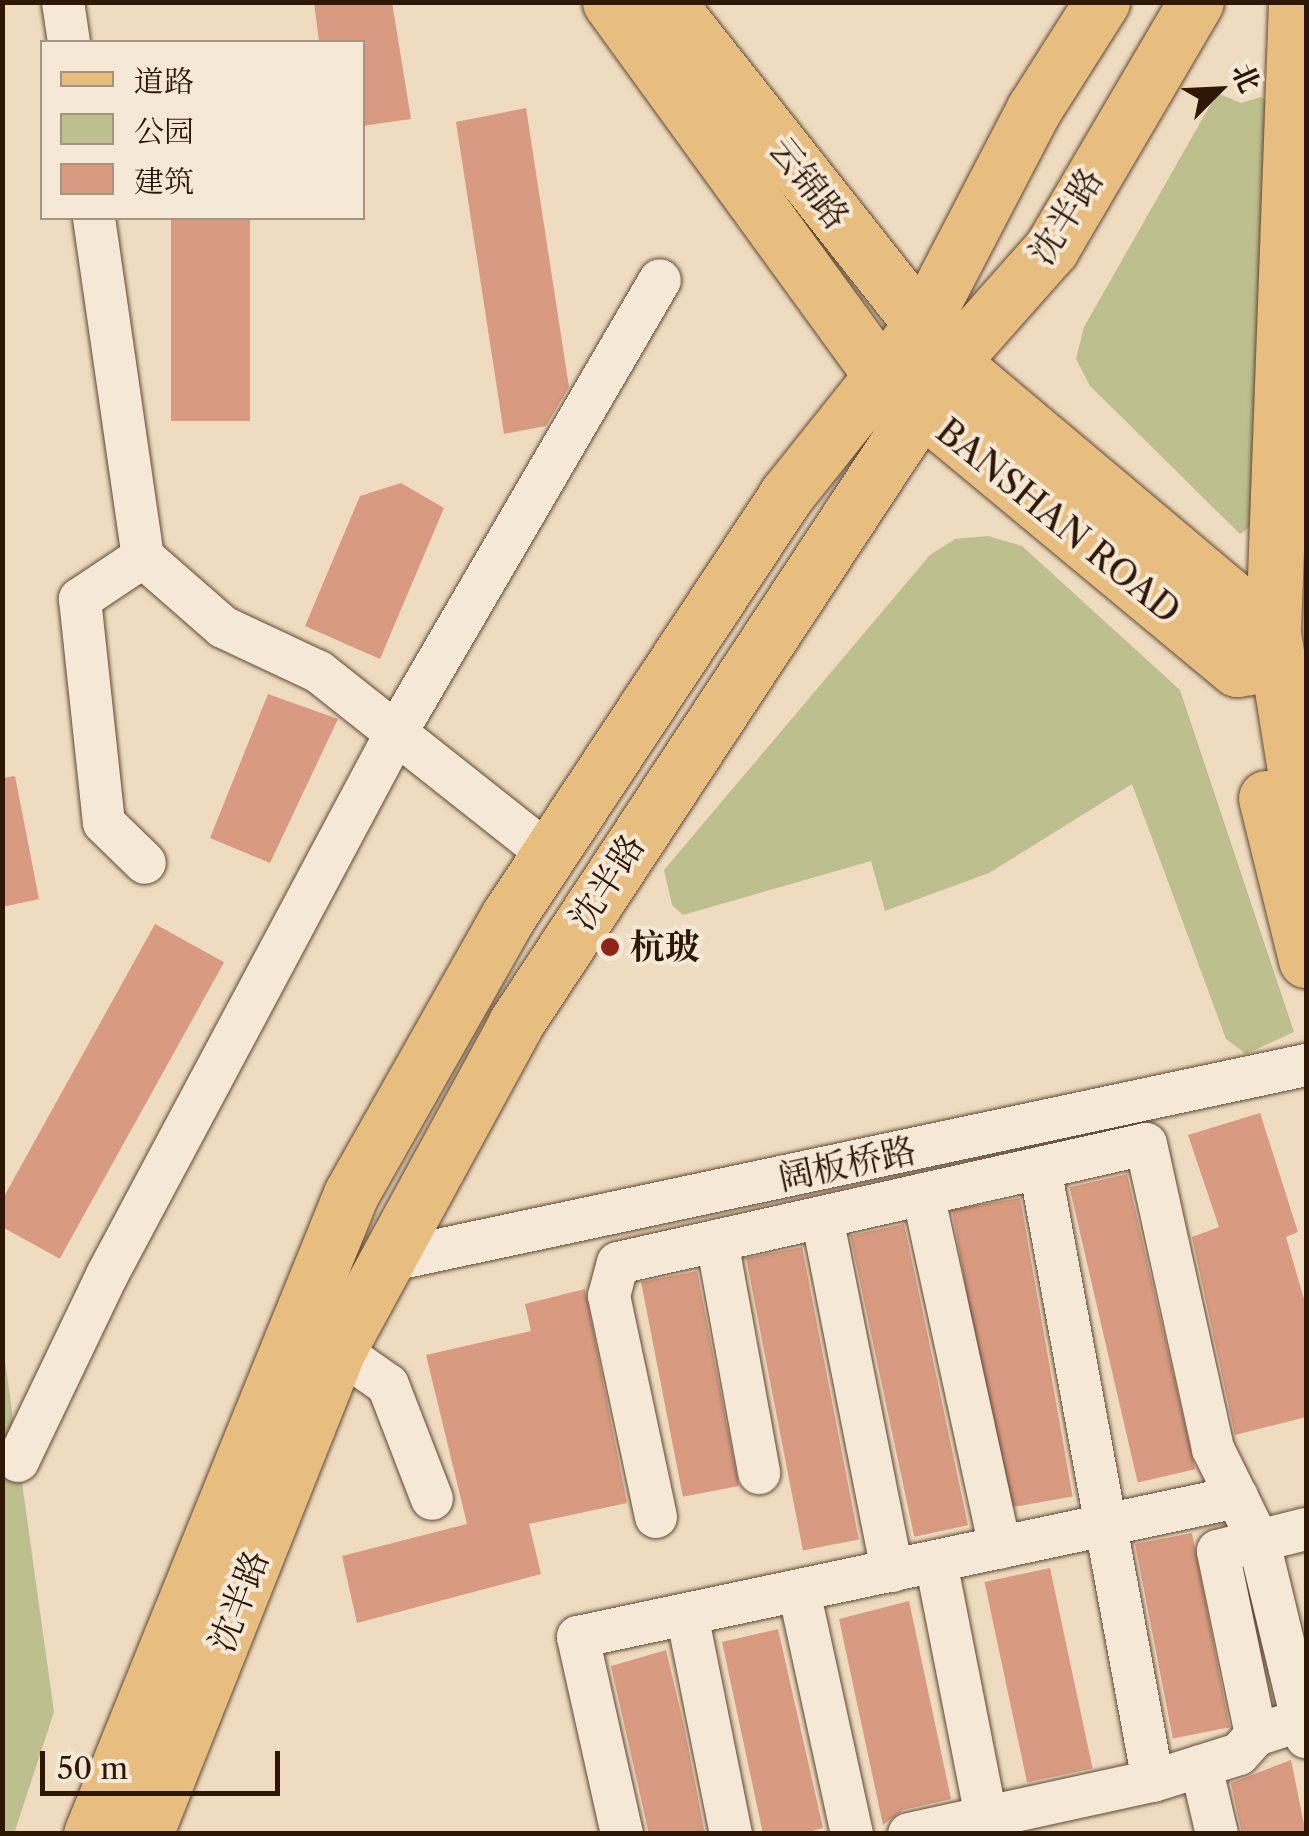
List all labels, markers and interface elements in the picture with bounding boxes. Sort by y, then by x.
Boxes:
legend [40,40,365,220]
north arrow [1169,40,1269,140]
text: 北 [1225,58,1268,98]
text: 道路 [134,63,194,100]
text: 公园 [134,113,194,150]
street label: 云锦路 [760,129,858,237]
street label: 沈半路 [1020,160,1112,272]
text: 建筑 [134,163,194,200]
street label: BANSHAN ROAD [928,410,1188,632]
street label: 沈半路 [561,827,653,937]
place label: 杭玻 [630,926,700,968]
marker: 杭玻 [599,936,621,958]
street label: 阔板桥路 [774,1129,920,1199]
street label: 沈半路 [201,1544,277,1658]
scale bar [45,1731,285,1793]
text: 50 m [57,1750,128,1787]

